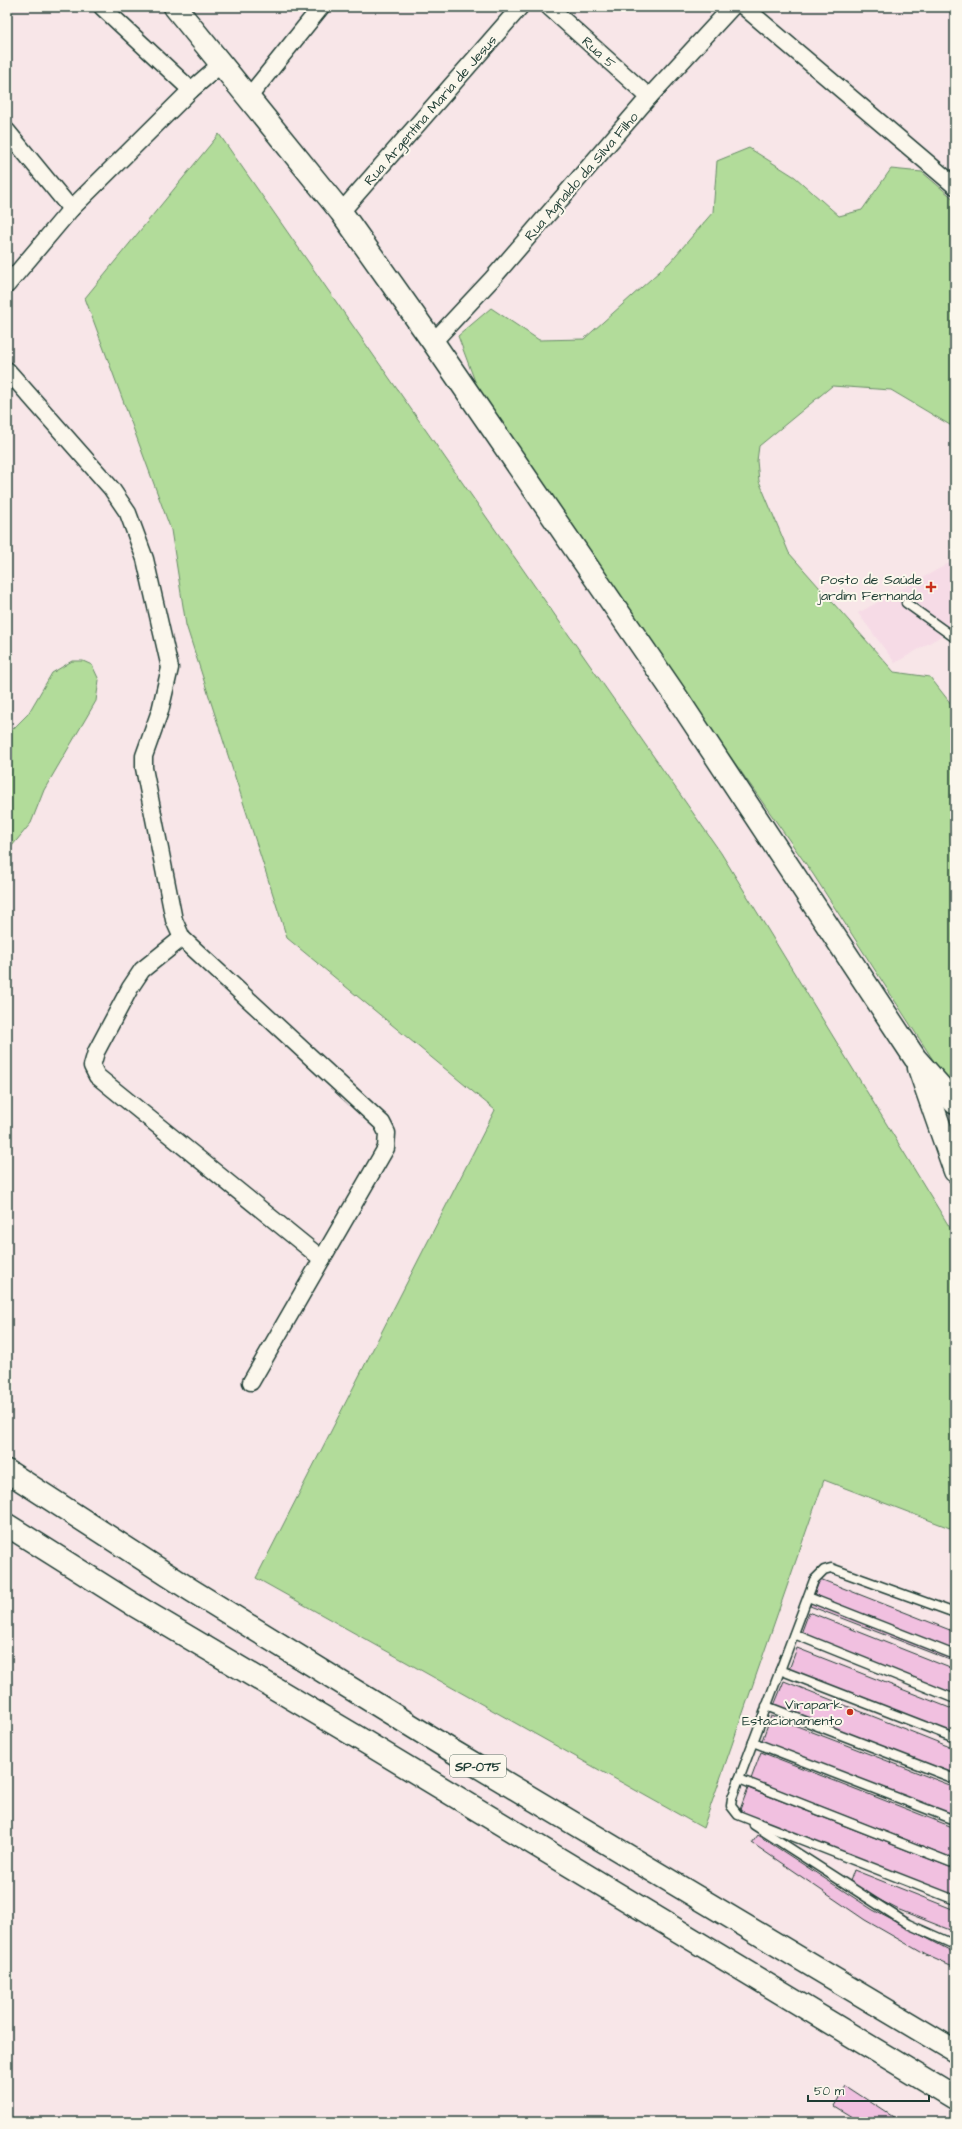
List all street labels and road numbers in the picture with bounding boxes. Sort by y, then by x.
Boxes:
street label: Rua Argentina Maria de Jesus [360,31,502,190]
street label: Rua 5 [577,32,620,74]
street label: Rua Agnaldo da Silva Filho [520,108,644,245]
road number: SP-075 [450,1755,506,1777]

